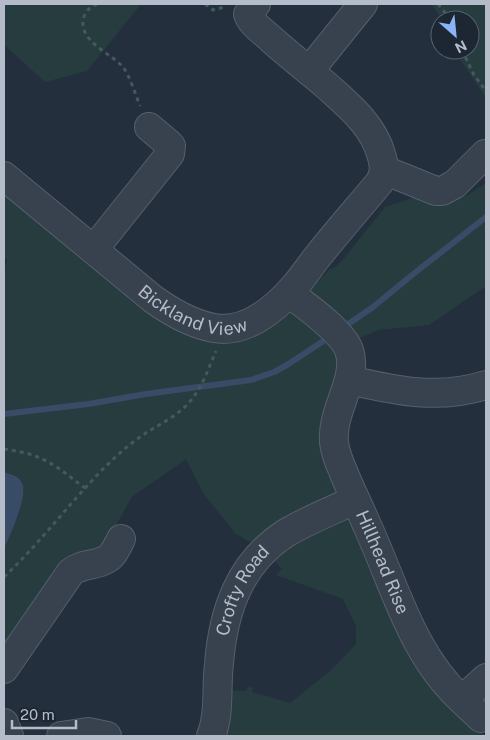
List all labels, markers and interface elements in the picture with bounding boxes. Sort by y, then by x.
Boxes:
north arrow [430,10,480,60]
text: N [452,37,469,56]
street label: Bickland View [134,280,250,339]
street label: Hillhead Rise [352,507,414,617]
street label: Crofty Road [212,541,273,638]
scale bar [12,698,76,730]
text: 20 m [20,706,55,723]

